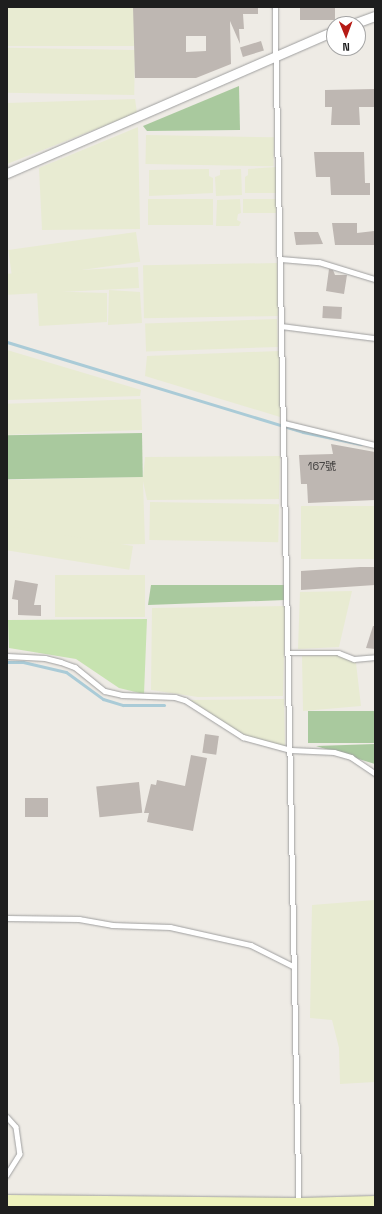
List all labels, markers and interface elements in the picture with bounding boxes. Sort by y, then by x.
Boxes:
north arrow [326,16,366,56]
text: N [342,40,350,54]
house number: 167號 [308,459,336,473]

